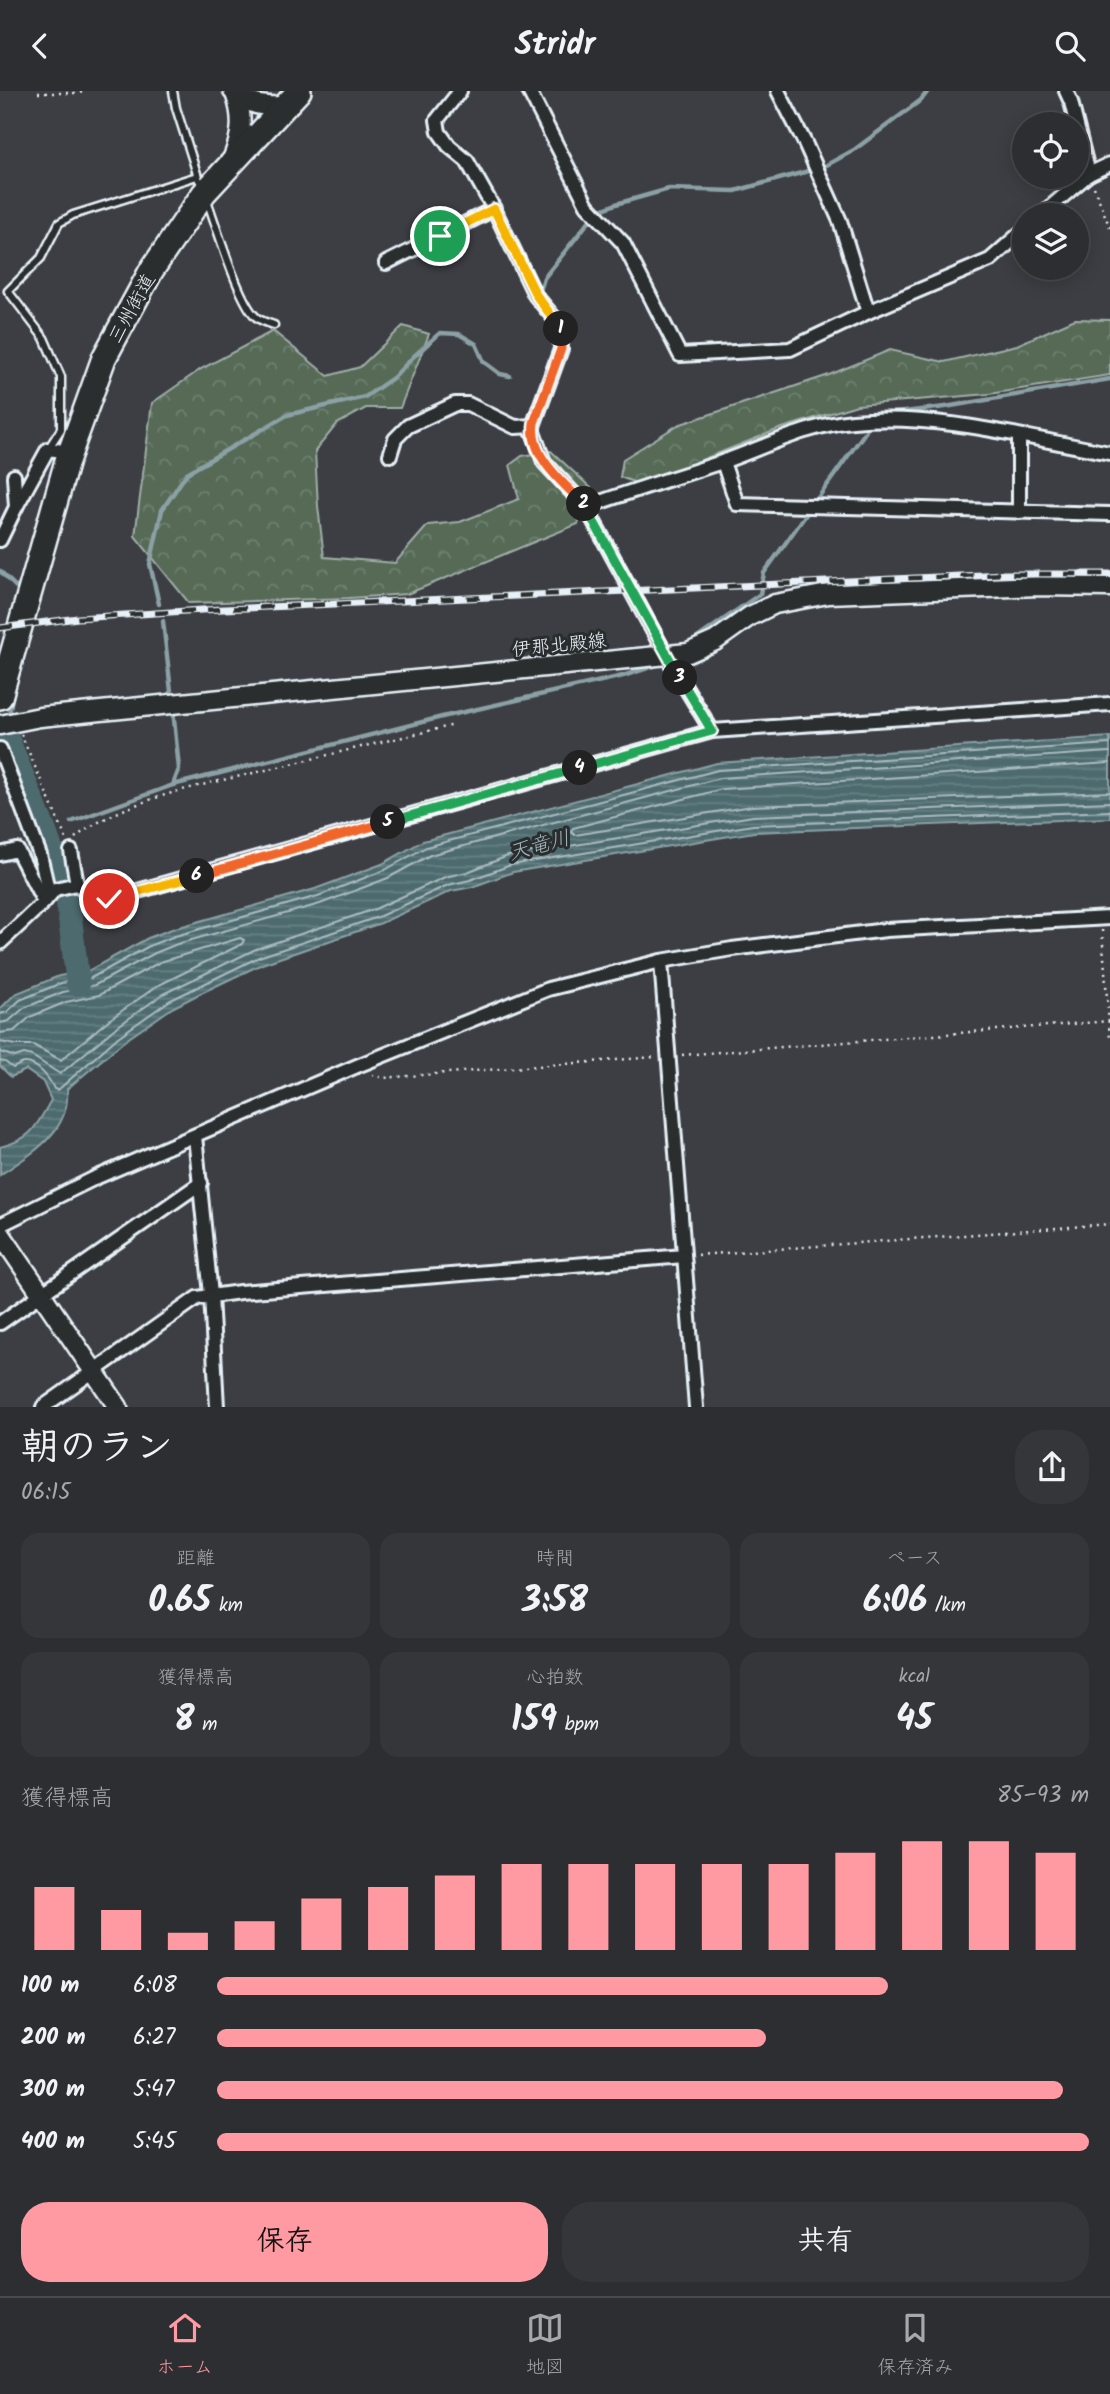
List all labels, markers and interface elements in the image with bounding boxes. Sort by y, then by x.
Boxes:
text: Stridr [515,20,595,71]
icon: back [21,27,59,65]
icon: search [1051,27,1089,65]
map controls [1012,112,1089,280]
button: locate [1012,112,1089,189]
button: layers [1012,203,1089,280]
pin [410,206,470,266]
icon: arrive [421,217,459,255]
street label: 三州街道 [101,268,164,349]
pin: 1 [544,311,578,347]
text: 1 [558,313,563,343]
pin: 2 [566,487,602,521]
text: 2 [578,488,589,518]
street label: 伊那北殿線 [510,626,608,666]
pin: 3 [662,661,698,695]
text: 3 [674,662,685,692]
pin: 4 [562,751,598,785]
text: 4 [574,752,585,782]
pin: 5 [370,805,406,839]
text: 5 [383,806,392,836]
water label: 天竜川 [505,822,574,871]
pin: 6 [180,859,214,893]
text: 6 [191,860,202,890]
pin [79,869,139,929]
icon: check [90,880,128,918]
text: 朝のラン [21,1419,173,1479]
button: share [1015,1430,1089,1504]
text: 06:15 [21,1475,71,1511]
text: 距離 [177,1544,215,1574]
text: 時間 [536,1544,574,1574]
text: ペース [886,1544,942,1574]
text: 0.65 [148,1574,211,1630]
text: 3:58 [522,1574,588,1630]
text: 6:06 [863,1574,927,1630]
text: km [211,1591,243,1621]
text: /km [927,1591,966,1621]
text: kcal [899,1662,930,1692]
text: 獲得標高 [158,1663,234,1693]
text: 心拍数 [526,1663,584,1693]
text: 45 [896,1692,933,1748]
text: 8 [174,1693,195,1749]
text: 159 [511,1693,557,1749]
text: m [195,1710,217,1740]
text: bpm [557,1710,599,1740]
text: 85–93 m [997,1778,1089,1814]
text: 獲得標高 [21,1781,113,1817]
text: 100 m [21,1968,79,2004]
text: 6:08 [133,1968,177,2004]
text: 200 m [21,2020,86,2056]
text: 6:27 [133,2020,175,2056]
text: 300 m [21,2072,85,2108]
text: 5:47 [133,2072,174,2108]
text: 400 m [21,2124,85,2160]
text: 5:45 [133,2124,176,2160]
button: 保存 [21,2202,548,2282]
button: 共有 [562,2202,1089,2282]
tab: ホーム [157,2309,213,2383]
tab: 地図 [526,2309,564,2383]
tab: 保存済み [877,2309,953,2383]

